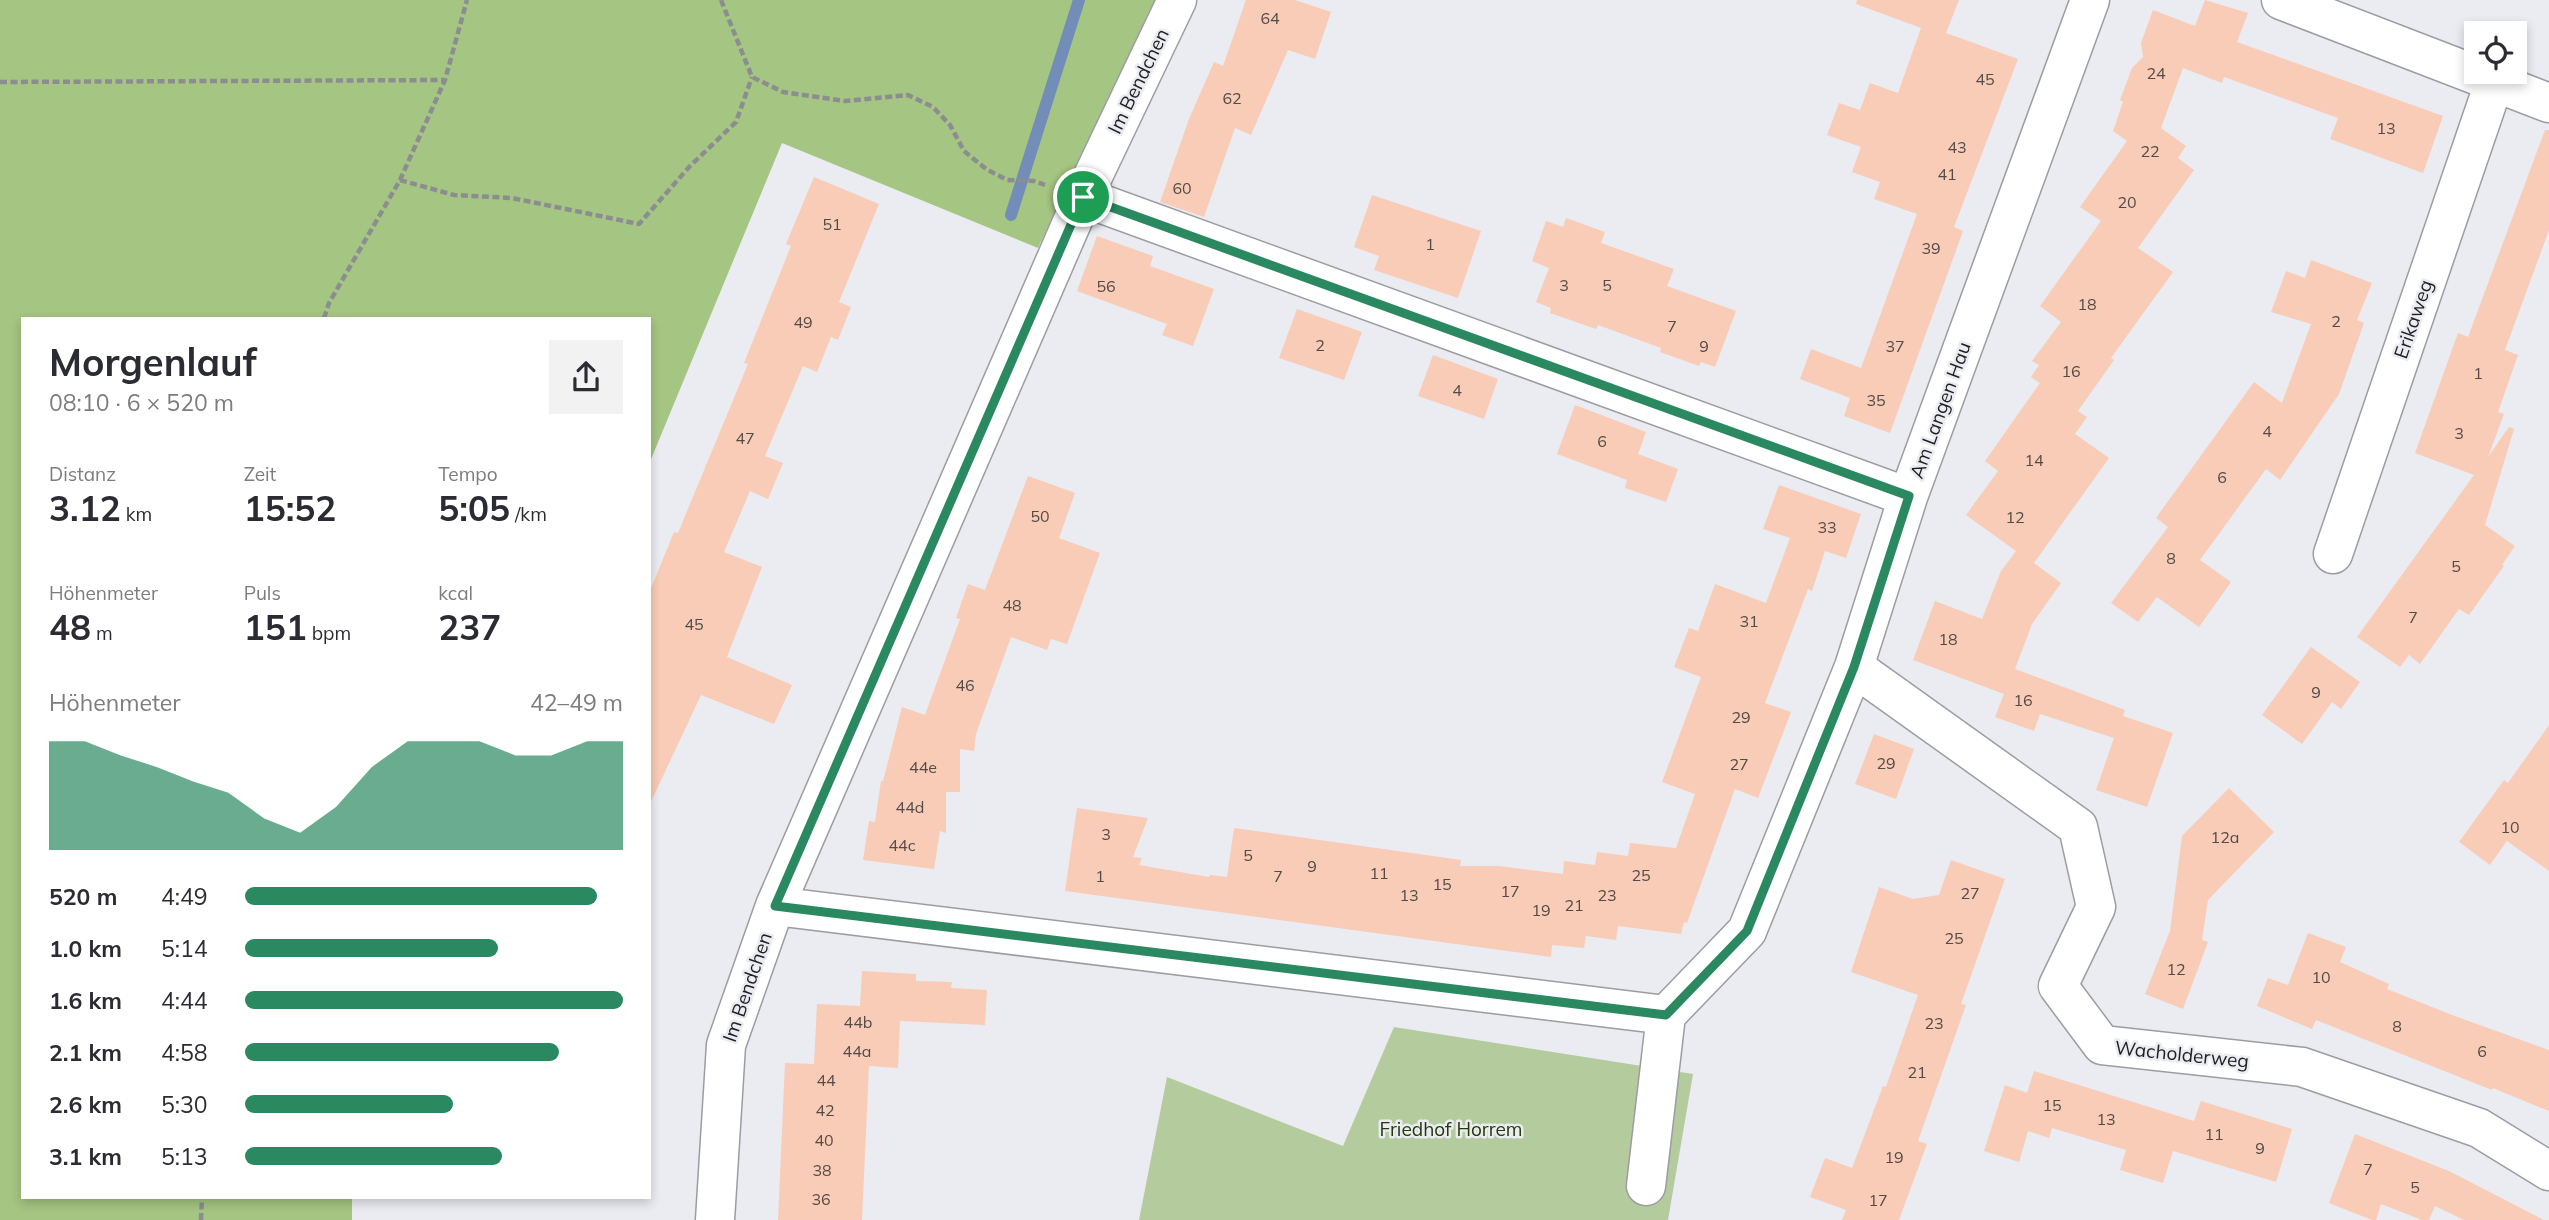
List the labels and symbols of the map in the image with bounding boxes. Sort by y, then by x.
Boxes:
house number: 64 [1260,8,1280,28]
street label: Im Bendchen [1102,24,1174,138]
house number: 24 [2146,63,2166,83]
house number: 45 [1975,69,1995,89]
house number: 62 [1222,88,1242,108]
house number: 13 [2376,118,2396,138]
house number: 43 [1947,137,1967,157]
house number: 22 [2140,141,2160,161]
house number: 41 [1937,164,1957,184]
pin [1053,167,1113,227]
house number: 60 [1172,178,1192,198]
house number: 20 [2117,192,2137,212]
house number: 51 [822,214,842,234]
house number: 1 [1425,234,1435,254]
house number: 39 [1921,238,1941,258]
house number: 3 [1559,275,1569,295]
house number: 5 [1602,275,1612,295]
house number: 56 [1096,276,1116,296]
street label: Erikaweg [2388,276,2438,362]
house number: 18 [2077,294,2097,314]
house number: 2 [2331,311,2341,331]
house number: 49 [793,312,813,332]
house number: 7 [1667,316,1677,336]
house number: 2 [1315,335,1325,355]
house number: 9 [1699,336,1709,356]
house number: 37 [1885,336,1905,356]
street label: Am Langen Hau [1904,339,1976,481]
house number: 16 [2061,361,2081,381]
house number: 1 [2473,363,2483,383]
house number: 4 [1452,380,1462,400]
house number: 35 [1866,390,1886,410]
house number: 4 [2262,421,2272,441]
house number: 3 [2454,423,2464,443]
house number: 47 [735,428,755,448]
house number: 6 [1597,431,1607,451]
house number: 14 [2024,450,2044,470]
house number: 6 [2217,467,2227,487]
house number: 50 [1030,506,1050,526]
house number: 12 [2005,507,2025,527]
house number: 33 [1817,517,1837,537]
house number: 8 [2166,548,2176,568]
house number: 5 [2451,556,2461,576]
house number: 48 [1002,595,1022,615]
house number: 7 [2408,607,2418,627]
house number: 31 [1739,611,1759,631]
house number: 45 [684,614,704,634]
house number: 18 [1938,629,1958,649]
house number: 46 [955,675,975,695]
house number: 9 [2311,682,2321,702]
house number: 16 [2013,690,2033,710]
house number: 29 [1731,707,1751,727]
house number: 29 [1876,753,1896,773]
house number: 27 [1729,754,1749,774]
house number: 44e [909,757,937,777]
house number: 44d [896,797,924,817]
house number: 10 [2500,817,2520,837]
house number: 3 [1101,824,1111,844]
house number: 12a [2211,827,2239,847]
house number: 44c [888,835,916,855]
house number: 5 [1243,845,1253,865]
house number: 9 [1307,856,1317,876]
house number: 11 [1369,863,1389,883]
house number: 25 [1631,865,1651,885]
house number: 1 [1095,866,1105,886]
house number: 7 [1273,866,1283,886]
house number: 15 [1432,874,1452,894]
house number: 17 [1500,881,1520,901]
house number: 27 [1960,883,1980,903]
house number: 13 [1399,885,1419,905]
house number: 23 [1597,885,1617,905]
house number: 21 [1564,895,1584,915]
house number: 19 [1531,900,1551,920]
house number: 25 [1944,928,1964,948]
street label: Im Bendchen [717,929,777,1045]
house number: 12 [2166,959,2186,979]
house number: 10 [2311,967,2331,987]
house number: 44b [844,1012,872,1032]
house number: 23 [1924,1013,1944,1033]
house number: 8 [2392,1016,2402,1036]
street label: Wacholderweg [2114,1035,2250,1073]
house number: 44a [843,1041,871,1061]
house number: 6 [2477,1041,2487,1061]
house number: 21 [1907,1062,1927,1082]
house number: 44 [816,1070,836,1090]
house number: 15 [2042,1095,2062,1115]
house number: 42 [815,1100,835,1120]
house number: 13 [2096,1109,2116,1129]
park label: Friedhof Horrem [1379,1117,1523,1141]
house number: 11 [2204,1124,2224,1144]
house number: 40 [814,1130,834,1150]
house number: 9 [2255,1138,2265,1158]
house number: 19 [1884,1147,1904,1167]
house number: 7 [2363,1159,2373,1179]
house number: 38 [812,1160,832,1180]
house number: 5 [2410,1177,2420,1197]
house number: 36 [811,1189,831,1209]
house number: 17 [1868,1190,1888,1210]

